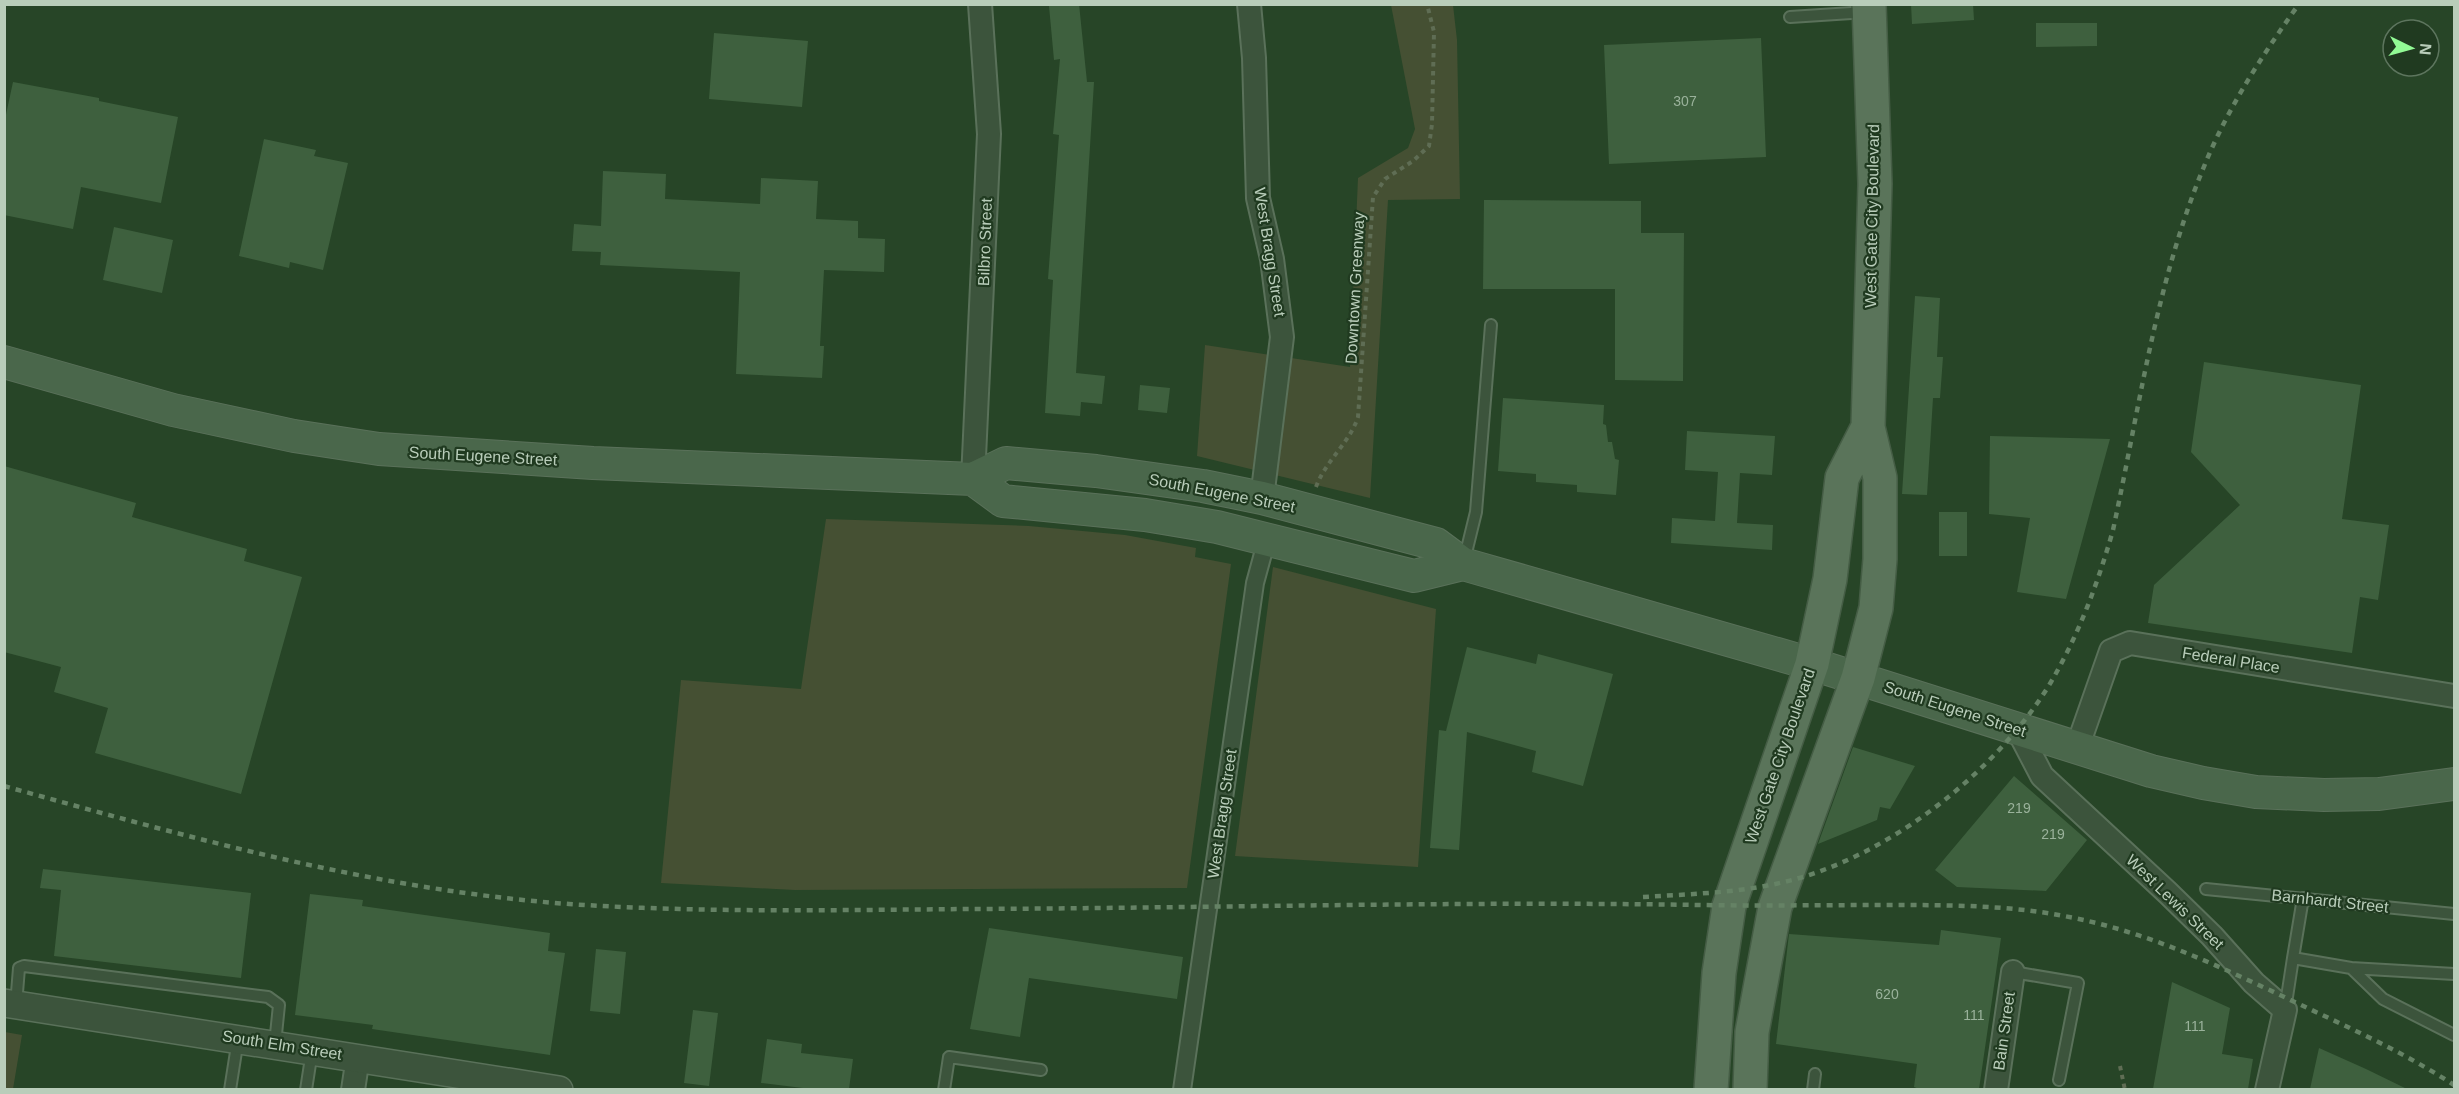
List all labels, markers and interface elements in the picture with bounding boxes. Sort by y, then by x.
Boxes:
north arrow [2381,18,2441,78]
text: N [2416,43,2434,56]
house number: 307 [1673,93,1697,109]
street label: West Gate City Boulevard [1862,124,1882,308]
street label: West Bragg Street [1251,186,1289,318]
street label: Bilbro Street [975,197,995,286]
street label: Downtown Greenway [1343,212,1367,364]
street label: South Eugene Street [408,444,558,468]
street label: South Eugene Street [1147,470,1297,516]
street label: Federal Place [2181,644,2281,676]
street label: West Gate City Boulevard [1742,666,1818,846]
street label: South Eugene Street [1882,678,2029,740]
street label: West Bragg Street [1205,748,1240,880]
house number: 219 [2007,800,2031,816]
house number: 219 [2041,826,2065,842]
street label: West Lewis Street [2123,851,2228,953]
street label: Barnhardt Street [2271,886,2390,916]
house number: 620 [1875,986,1899,1002]
street label: Bain Street [1990,990,2018,1071]
house number: 111 [1963,1007,1985,1023]
house number: 111 [2184,1018,2206,1034]
street label: South Elm Street [221,1027,344,1063]

